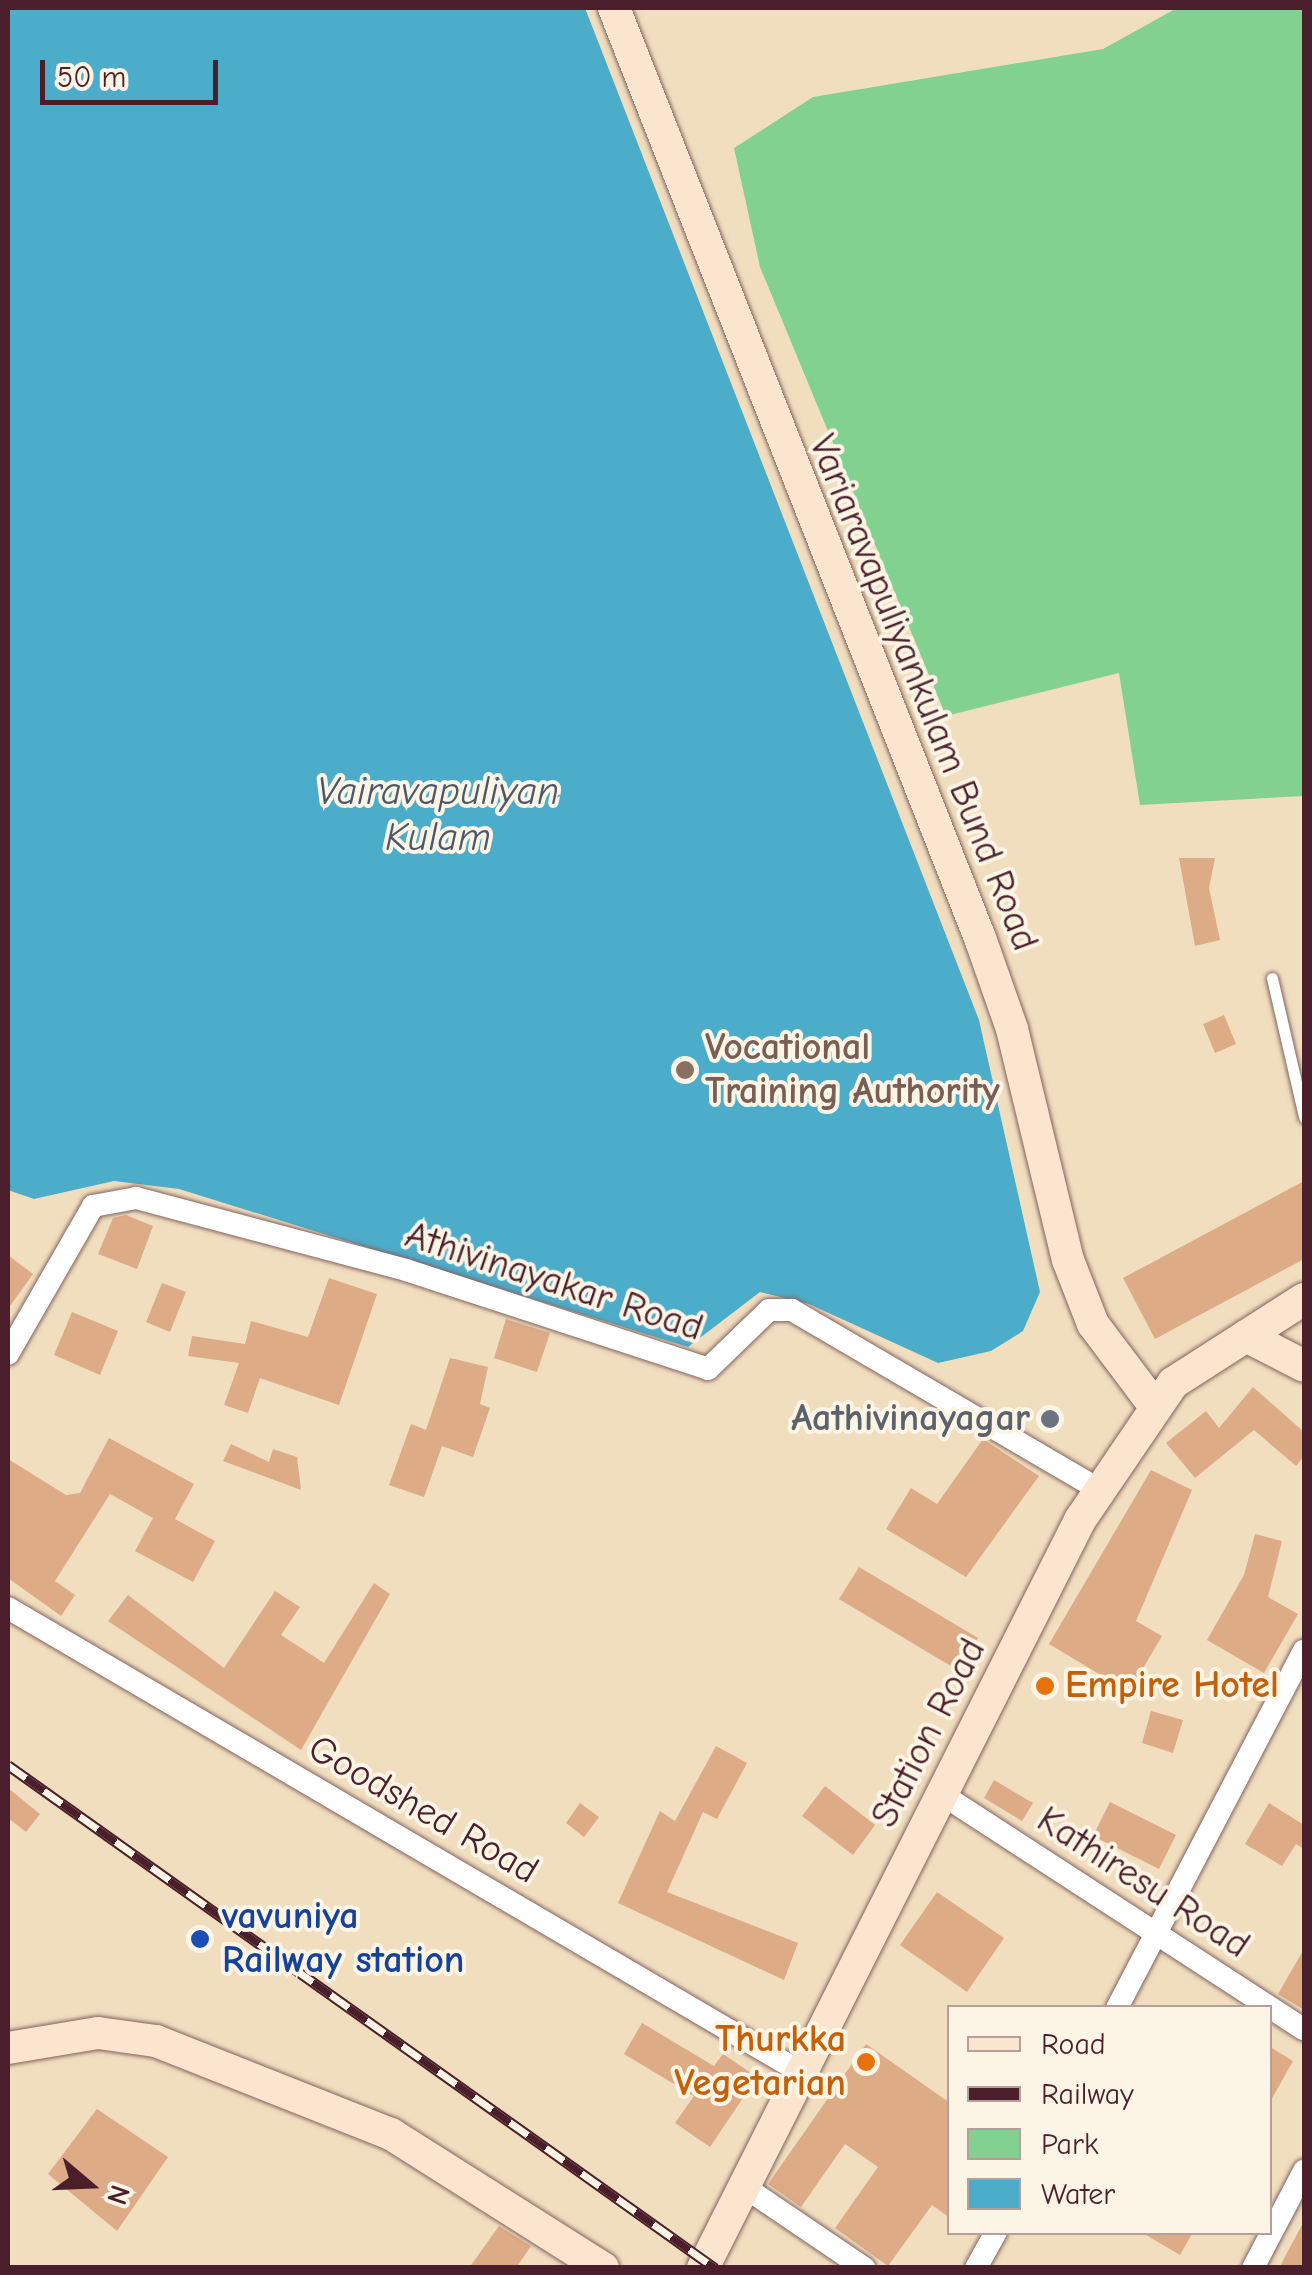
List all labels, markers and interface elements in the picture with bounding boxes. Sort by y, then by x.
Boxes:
scale bar [45,40,222,102]
text: 50 m [57,60,126,95]
street label: Variaravapuliyankulam Bund Road [798,428,1048,958]
water label: Vairavapuliyan Kulam [317,767,559,861]
place label: Vocational Training Authority [705,1025,1000,1114]
marker: Vocational Training Authority [674,1059,696,1081]
street label: Athivinayakar Road [399,1212,709,1352]
place label: Aathivinayagar [791,1396,1030,1442]
marker: Aathivinayagar [1039,1408,1061,1430]
street label: Station Road [862,1631,996,1835]
place label: Empire Hotel [1065,1663,1279,1709]
marker: Empire Hotel [1034,1675,1056,1697]
street label: Goodshed Road [300,1726,546,1894]
street label: Kathiresu Road [1028,1797,1258,1969]
place label: vavuniya Railway station [222,1894,464,1984]
marker: vavuniya Railway station [187,1926,213,1952]
legend [947,2005,1272,2235]
place label: Thurkka Vegetarian [674,2017,846,2106]
text: Road [1041,2027,1106,2062]
marker: Thurkka Vegetarian [855,2051,877,2073]
text: Railway [1041,2077,1134,2112]
text: Park [1041,2127,1098,2162]
north arrow [40,2135,140,2235]
text: Water [1041,2177,1115,2212]
text: N [100,2181,136,2209]

